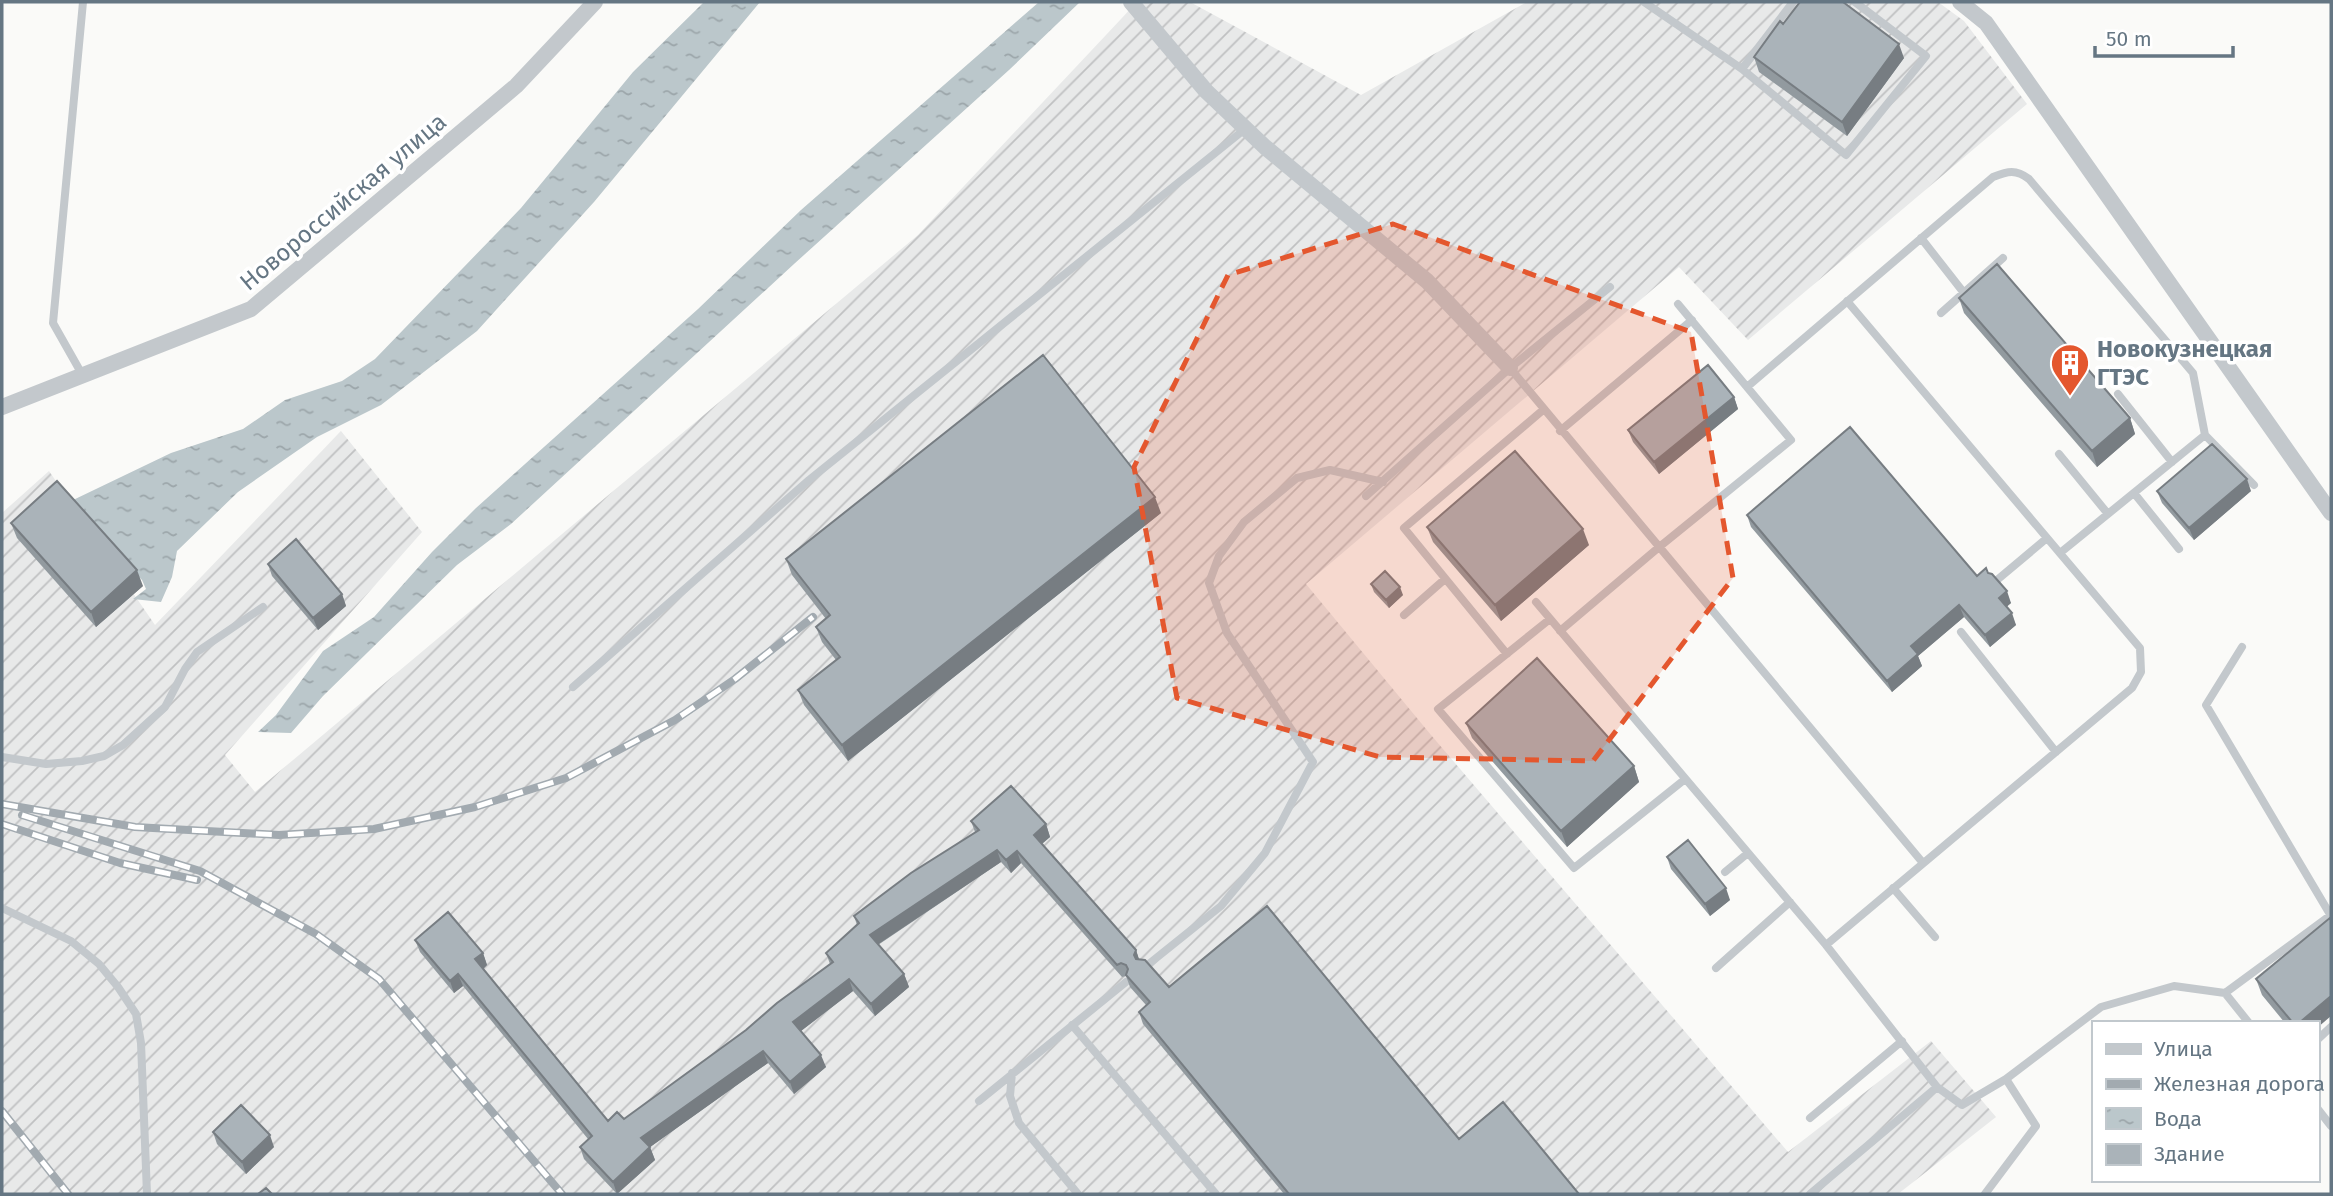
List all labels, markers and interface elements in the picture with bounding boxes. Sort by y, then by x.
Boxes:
scale bar [2095,14,2233,58]
text: 50 m [2106,26,2152,52]
street label: Новороссийская улица [234,108,452,296]
place label: Новокузнецкая ГТЭС [2097,335,2272,391]
building icon: Новокузнецкая ГТЭС [2049,342,2091,397]
legend [2092,1021,2319,1182]
text: Улица [2154,1036,2213,1062]
text: Железная дорога [2154,1071,2325,1097]
text: Вода [2154,1106,2202,1132]
text: Здание [2154,1141,2225,1167]

